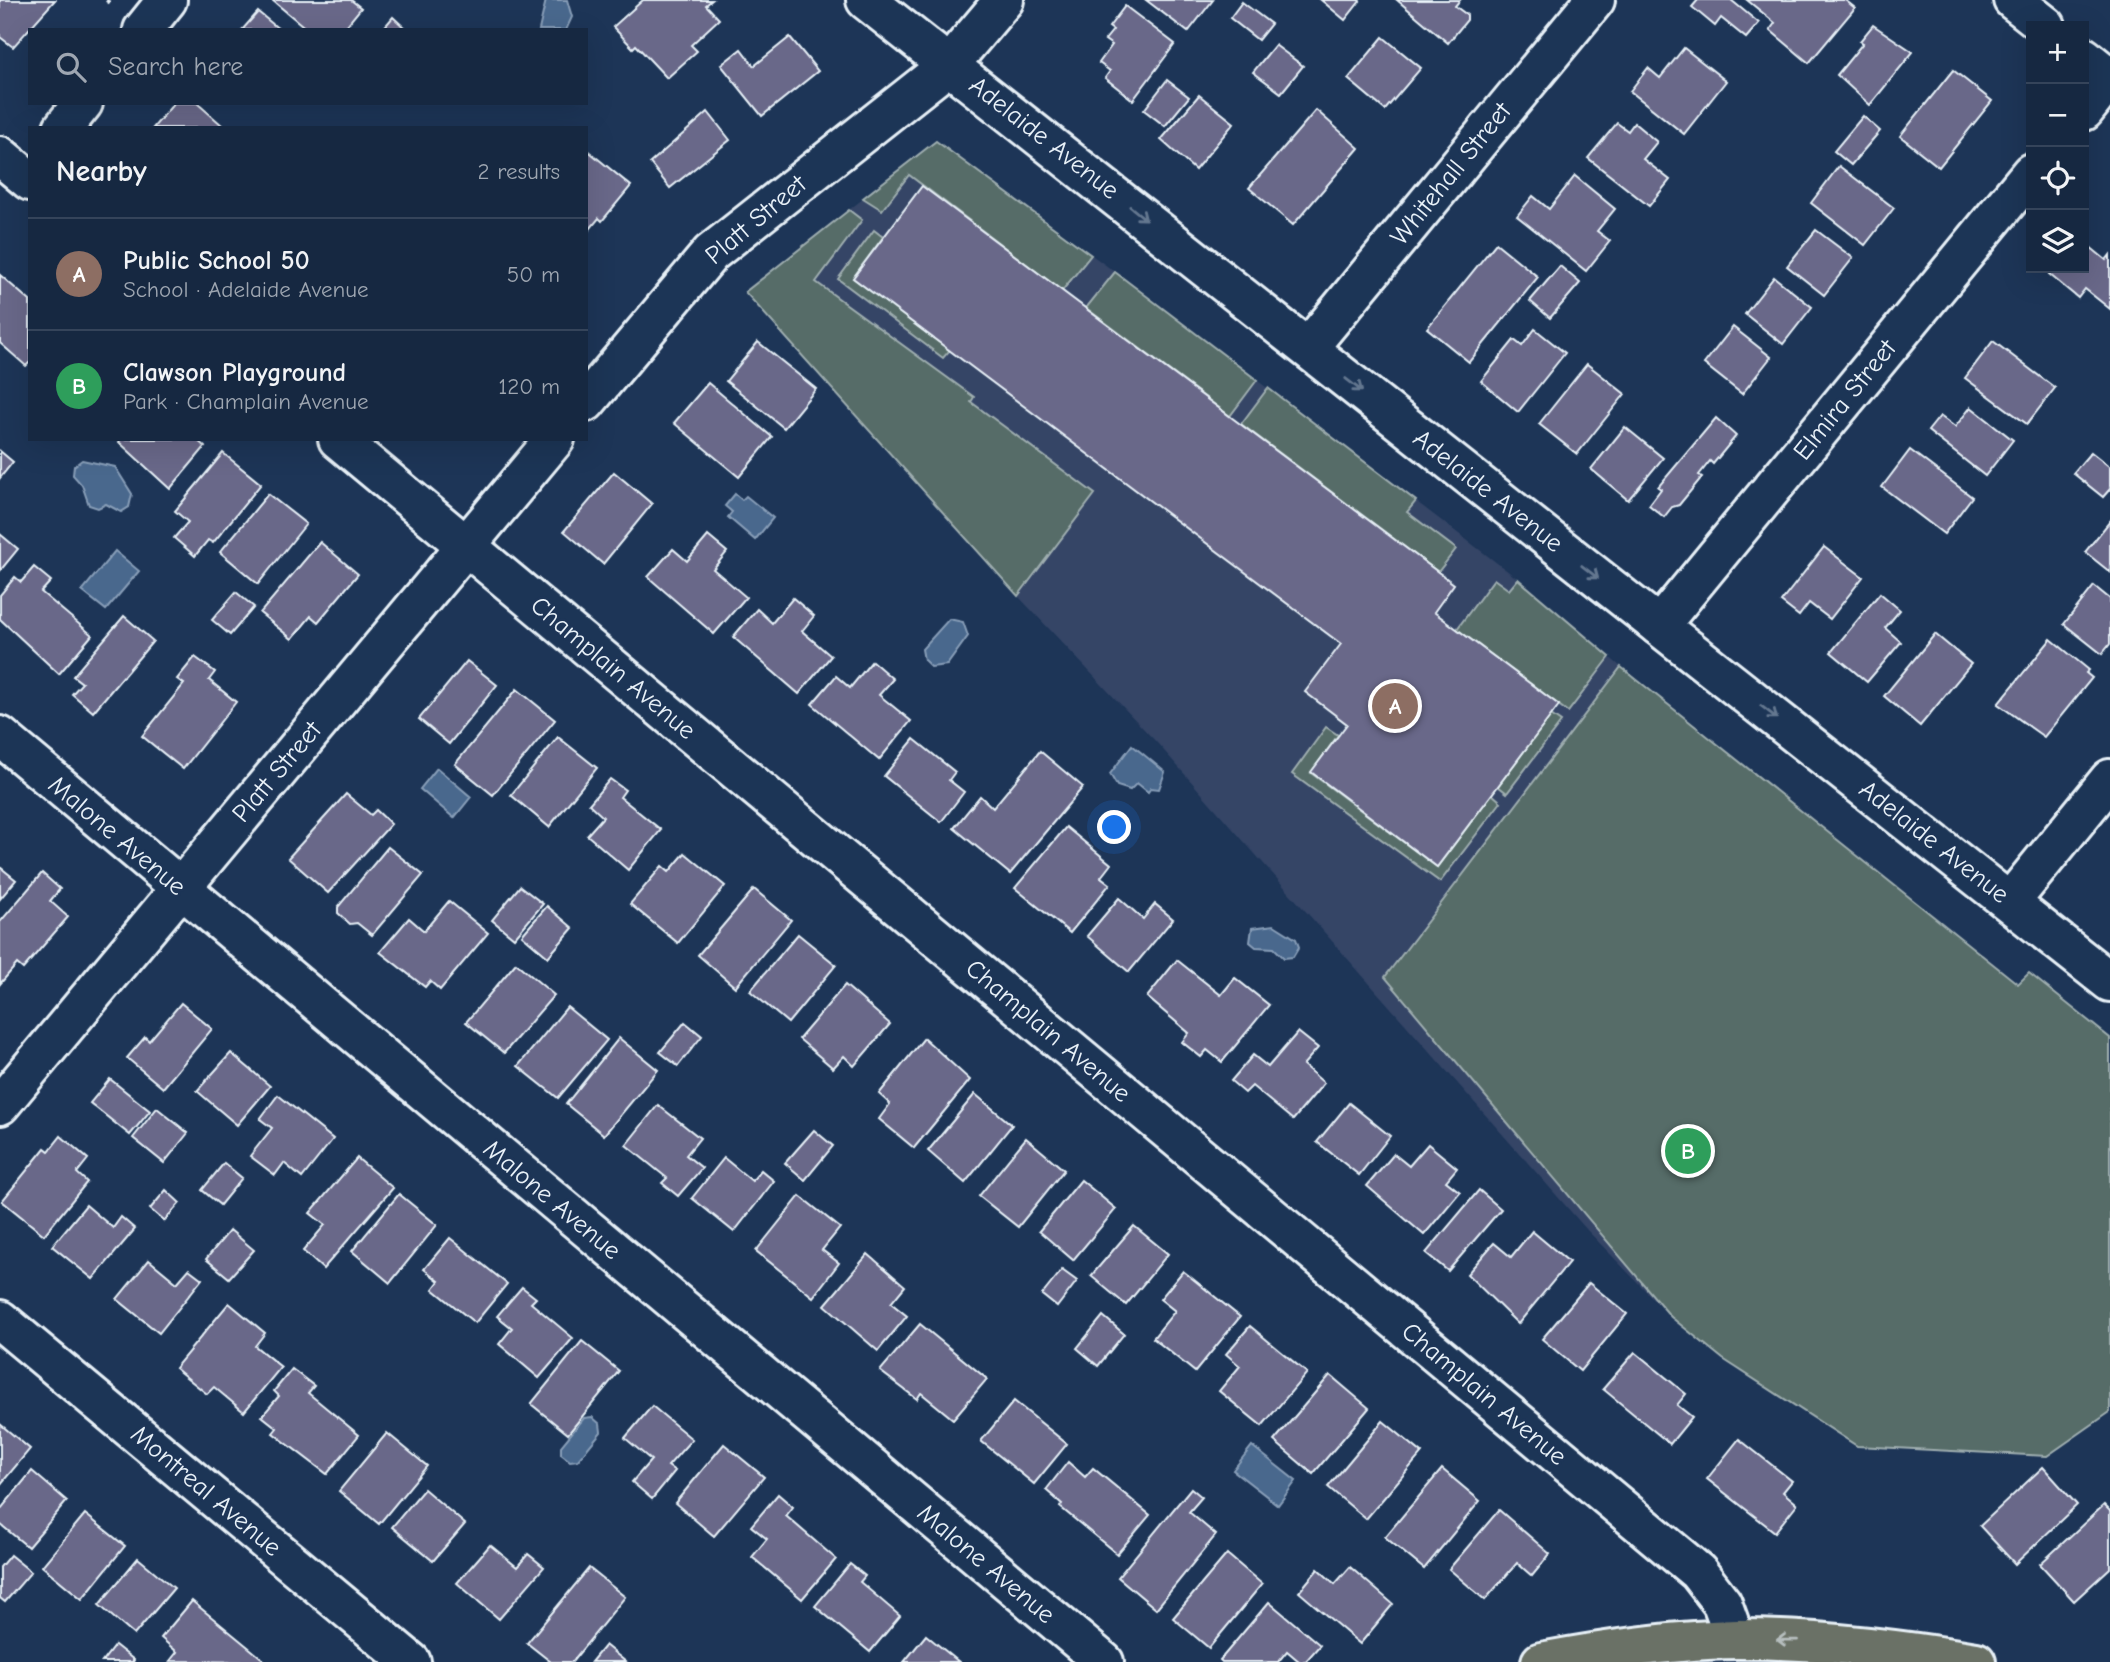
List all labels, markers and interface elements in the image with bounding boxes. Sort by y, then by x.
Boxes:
map controls [2026,21,2089,273]
button: + [2026,21,2089,84]
search box [28,28,588,105]
icon: search [52,48,90,86]
text: Search here [108,52,243,82]
street label: Adelaide Avenue [963,70,1125,206]
button: − [2026,84,2089,147]
street label: Whitehall Street [1384,95,1519,251]
button: locate [2026,147,2089,210]
text: Nearby [56,154,147,189]
text: 2 results [478,158,560,185]
street label: Platt Street [699,168,814,271]
one-way arrow [1128,205,1146,221]
button: layers [2026,210,2089,273]
text: Public School 50 [123,246,310,276]
text: A [73,261,85,288]
text: 50 m [507,261,560,288]
text: School · Adelaide Avenue [123,276,369,303]
street label: Elmira Street [1787,333,1904,466]
text: Clawson Playground [123,358,346,388]
text: B [72,373,86,400]
text: 120 m [498,373,560,400]
one-way arrow [1345,377,1363,393]
text: Park · Champlain Avenue [123,388,369,415]
street label: Adelaide Avenue [1407,423,1569,559]
one-way arrow [1581,564,1599,579]
street label: Champlain Avenue [525,590,701,746]
pin: A [1372,680,1418,732]
one-way arrow [1760,705,1778,720]
street label: Platt Street [226,714,329,829]
street label: Malone Avenue [42,770,192,902]
street label: Adelaide Avenue [1853,774,2015,910]
your location [1097,810,1131,844]
street label: Champlain Avenue [960,953,1136,1109]
pin: B [1665,1125,1711,1177]
street label: Malone Avenue [477,1134,627,1266]
street label: Champlain Avenue [1396,1316,1572,1472]
street label: Montreal Avenue [125,1419,287,1563]
street label: Malone Avenue [911,1498,1061,1630]
one-way arrow [1776,1634,1799,1647]

